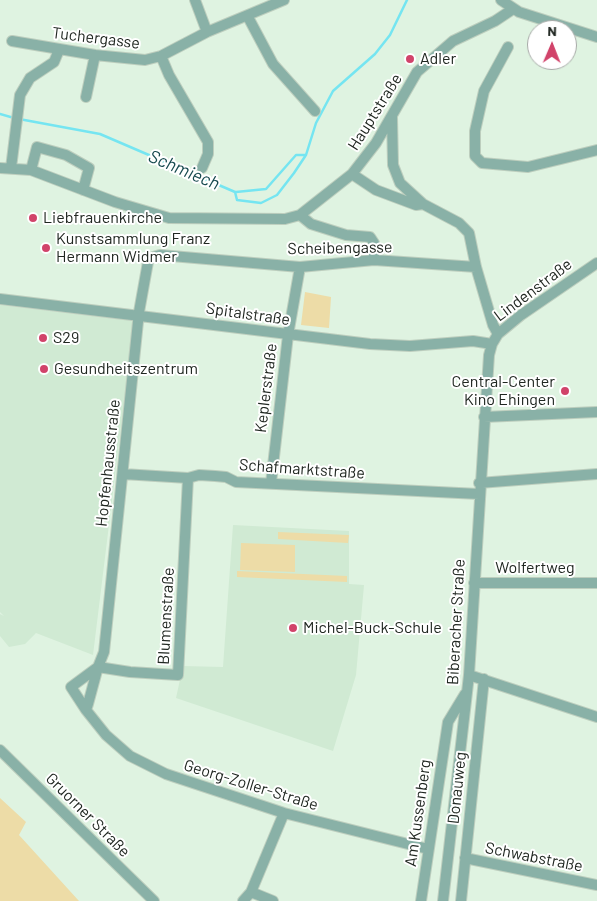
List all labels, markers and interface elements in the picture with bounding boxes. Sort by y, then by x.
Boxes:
north arrow [527,20,577,70]
text: N [547,22,557,39]
street label: Tuchergasse [51,23,141,53]
place label: Adler [420,49,456,69]
marker: Adler [404,53,416,65]
street label: Hauptstraße [344,70,406,154]
water label: Schmiech [145,145,223,195]
place label: Liebfrauenkirche [43,208,162,228]
marker: Liebfrauenkirche [27,212,39,224]
place label: Kunstsammlung Franz Hermann Widmer [56,229,210,267]
street label: Scheibengasse [287,237,393,259]
marker: Kunstsammlung Franz Hermann Widmer [40,242,52,254]
street label: Lindenstraße [490,255,576,325]
street label: Spitalstraße [205,299,291,329]
place label: S29 [53,328,79,348]
marker: S29 [37,332,49,344]
street label: Keplerstraße [251,342,281,434]
place label: Gesundheitszentrum [54,359,198,379]
marker: Gesundheitszentrum [38,363,50,375]
place label: Central-Center Kino Ehingen [452,372,555,410]
marker: Central-Center Kino Ehingen [559,385,571,397]
street label: Hopfenhausstraße [92,398,124,528]
street label: Schafmarktstraße [238,455,366,483]
street label: Biberacher Straße [443,558,469,686]
street label: Wolfertweg [495,558,575,578]
street label: Blumenstraße [154,567,178,665]
place label: Michel-Buck-Schule [303,618,442,638]
marker: Michel-Buck-Schule [287,622,299,634]
street label: Donauweg [444,751,470,825]
street label: Georg-Zoller-Straße [181,755,321,815]
street label: Am Kussenberg [401,758,435,868]
street label: Gruorner Straße [42,769,134,861]
street label: Schwabstraße [483,838,585,876]

